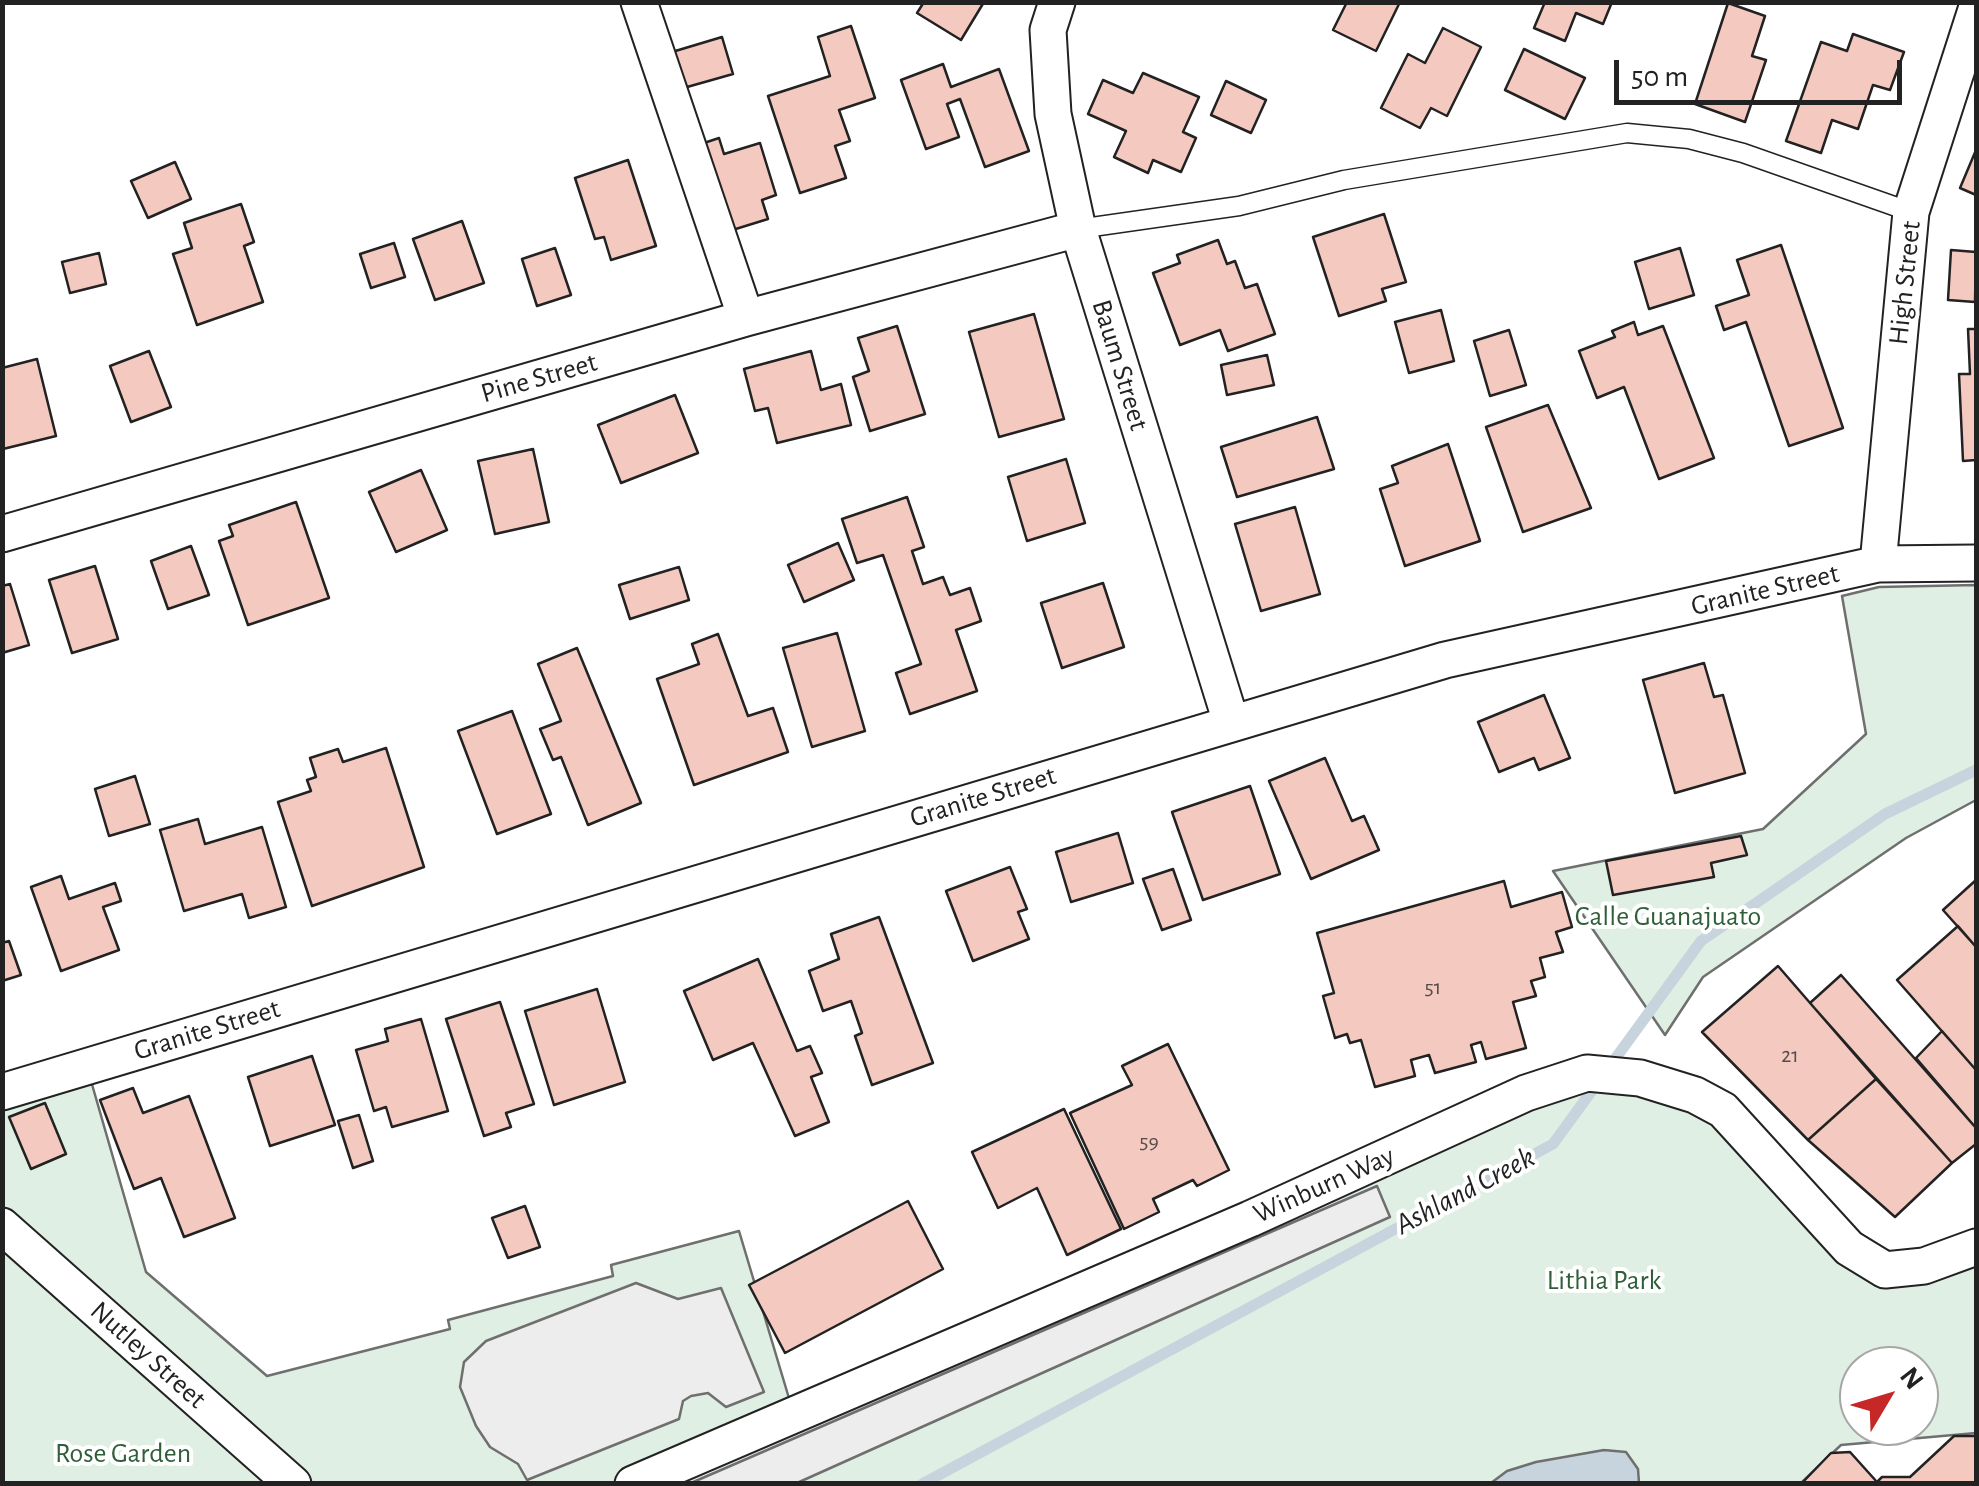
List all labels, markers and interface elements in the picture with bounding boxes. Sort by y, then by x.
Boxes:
scale bar [1619,40,1906,102]
text: 50 m [1631,62,1688,92]
street label: High Street [1882,219,1928,347]
street label: Baum Street [1084,296,1156,434]
street label: Pine Street [477,345,601,411]
street label: Granite Street [1688,557,1842,623]
street label: Granite Street [906,759,1060,835]
park label: Calle Guanajuato [1575,900,1761,934]
house number: 51 [1425,974,1441,1000]
street label: Granite Street [130,992,284,1068]
house number: 21 [1781,1042,1799,1068]
house number: 59 [1139,1128,1159,1154]
street label: Winburn Way [1248,1139,1400,1231]
water label: Ashland Creek [1389,1139,1541,1243]
park label: Lithia Park [1547,1264,1661,1298]
street label: Nutley Street [83,1294,213,1416]
north arrow [1839,1346,1939,1446]
text: N [1894,1362,1928,1395]
park label: Rose Garden [55,1437,191,1471]

